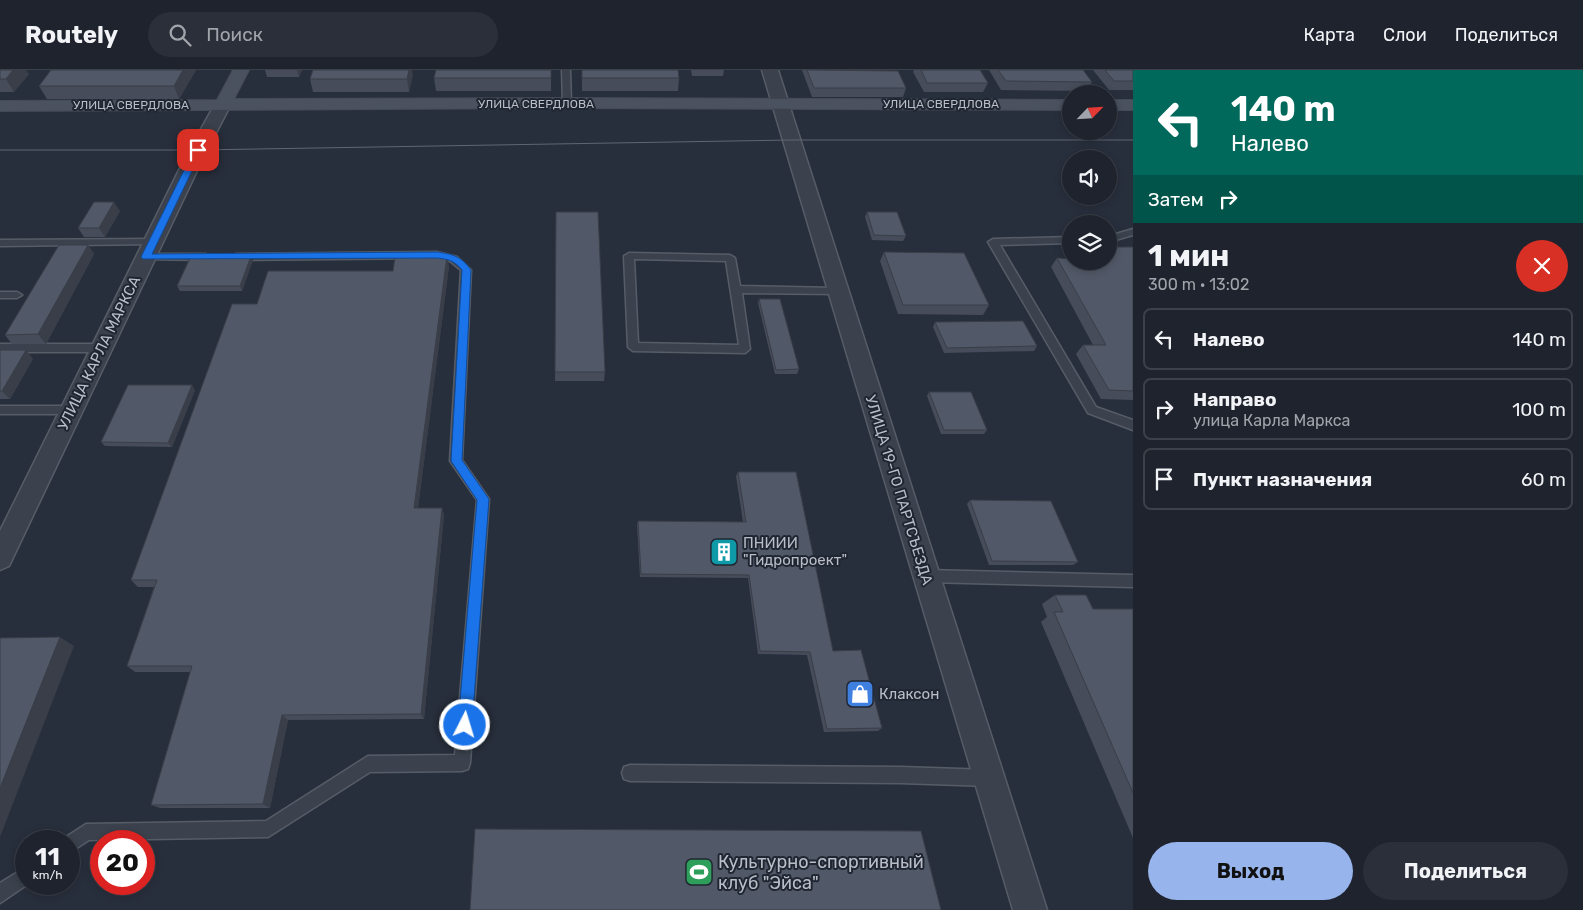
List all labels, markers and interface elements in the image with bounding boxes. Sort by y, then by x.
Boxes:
search box [148,12,498,57]
text: Routely [25,21,118,49]
icon: search [166,21,194,49]
text: Поиск [206,23,263,46]
text: Карта [1304,24,1355,46]
text: Слои [1383,24,1427,46]
text: Поделиться [1455,24,1558,46]
north arrow [1062,85,1118,140]
map controls [1062,85,1117,270]
text: 140 m [1231,88,1336,130]
icon: left [1148,90,1213,155]
street label: УЛИЦА СВЕРДЛОВА [478,97,594,111]
street label: УЛИЦА СВЕРДЛОВА [883,97,999,111]
street label: УЛИЦА СВЕРДЛОВА [73,98,189,112]
pin [177,129,219,171]
text: Налево [1231,130,1309,157]
icon: arrive [184,136,212,164]
button: sound [1062,150,1117,205]
icon: right [1214,185,1242,213]
text: Затем [1148,188,1204,211]
button: layers [1062,215,1117,270]
text: 1 мин [1148,238,1229,274]
button: close [1516,240,1568,292]
street label: УЛИЦА КАРЛА МАРКСА [54,273,144,433]
text: 300 m · 13:02 [1148,275,1249,294]
icon: left [1150,325,1178,353]
text: Налево [1193,328,1265,351]
text: 140 m [1512,328,1566,351]
text: Направо [1193,388,1277,411]
street label: УЛИЦА 19-ГО ПАРТСЪЕЗДА [862,393,936,587]
icon: right [1150,395,1178,423]
text: 100 m [1512,398,1566,421]
text: улица Карла Маркса [1193,411,1350,430]
icon: arrive [1150,465,1178,493]
text: Пункт назначения [1193,468,1372,491]
text: 60 m [1521,468,1566,491]
place label: ПНИИИ "Гидропроект" [743,534,847,569]
building icon: ПНИИИ "Гидропроект" [709,537,739,567]
shop icon: Клаксон [845,679,875,709]
place label: Клаксон [879,685,939,703]
position arrow [438,698,490,750]
speed limit sign: 20 [90,830,155,895]
text: 11 [35,842,60,871]
button: Выход [1148,842,1353,900]
button: Поделиться [1363,842,1568,900]
place label: Культурно-спортивный клуб "Эйса" [718,851,924,894]
sports icon: Культурно-спортивный клуб "Эйса" [684,857,714,887]
text: km/h [33,868,62,882]

